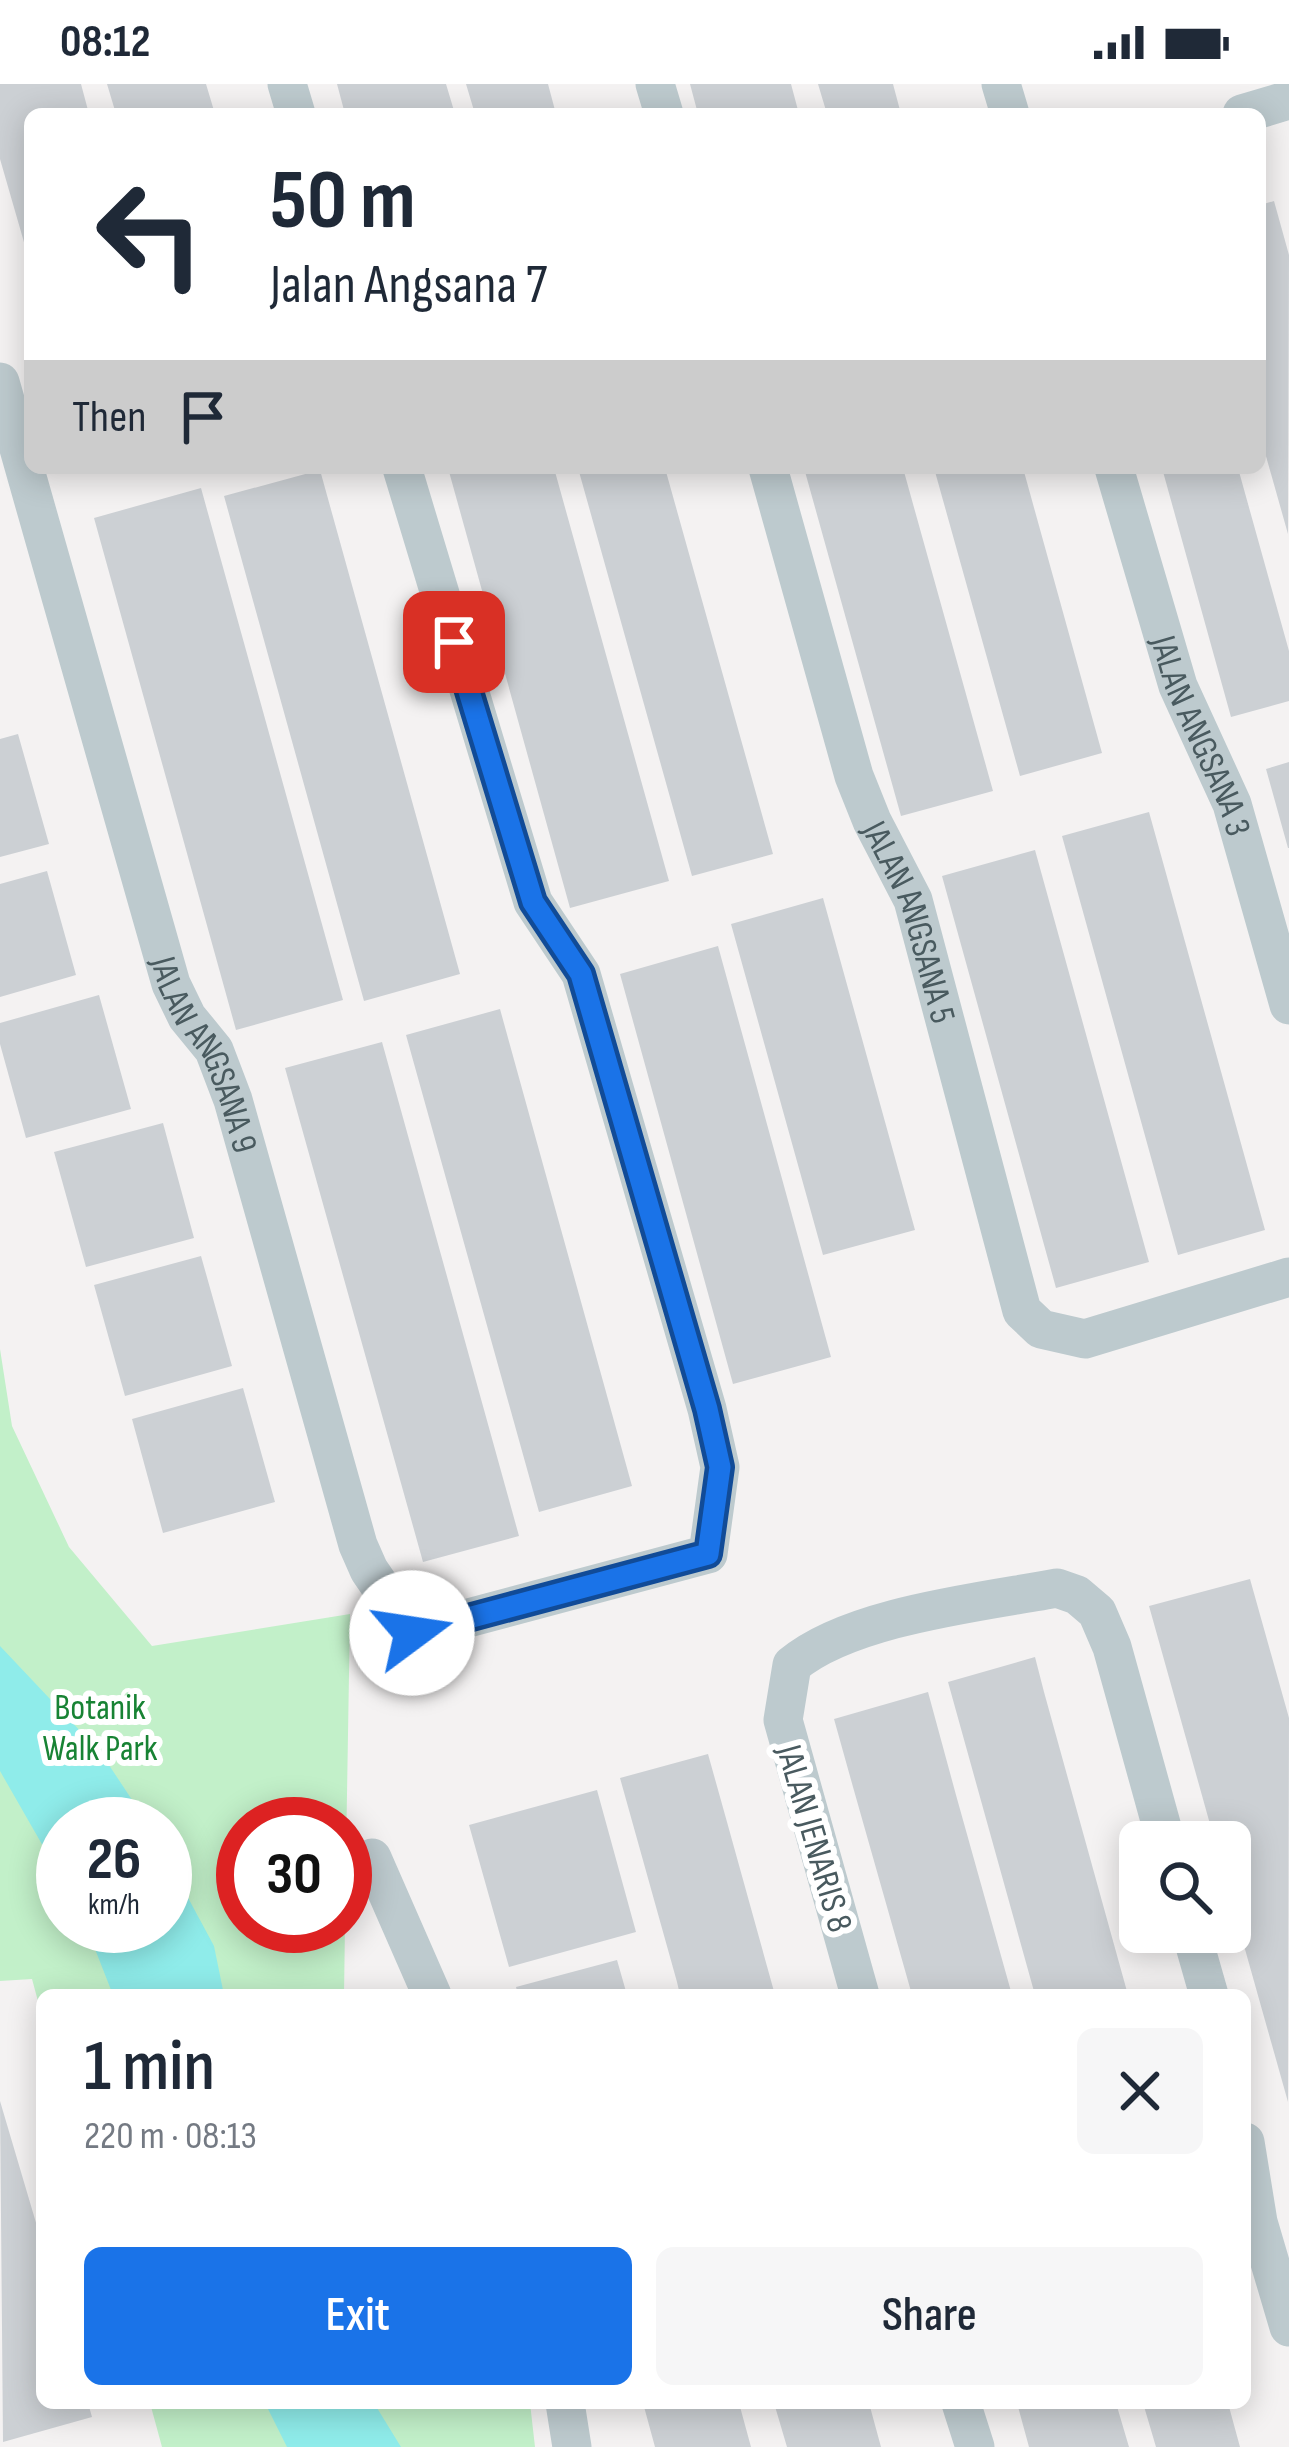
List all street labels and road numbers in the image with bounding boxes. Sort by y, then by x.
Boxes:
street label: JALAN ANGSANA 3 [1140,630,1259,841]
street label: JALAN ANGSANA 5 [851,814,964,1028]
street label: JALAN ANGSANA 9 [140,951,266,1158]
street label: JALAN JENARIS 8 [766,1739,861,1937]

